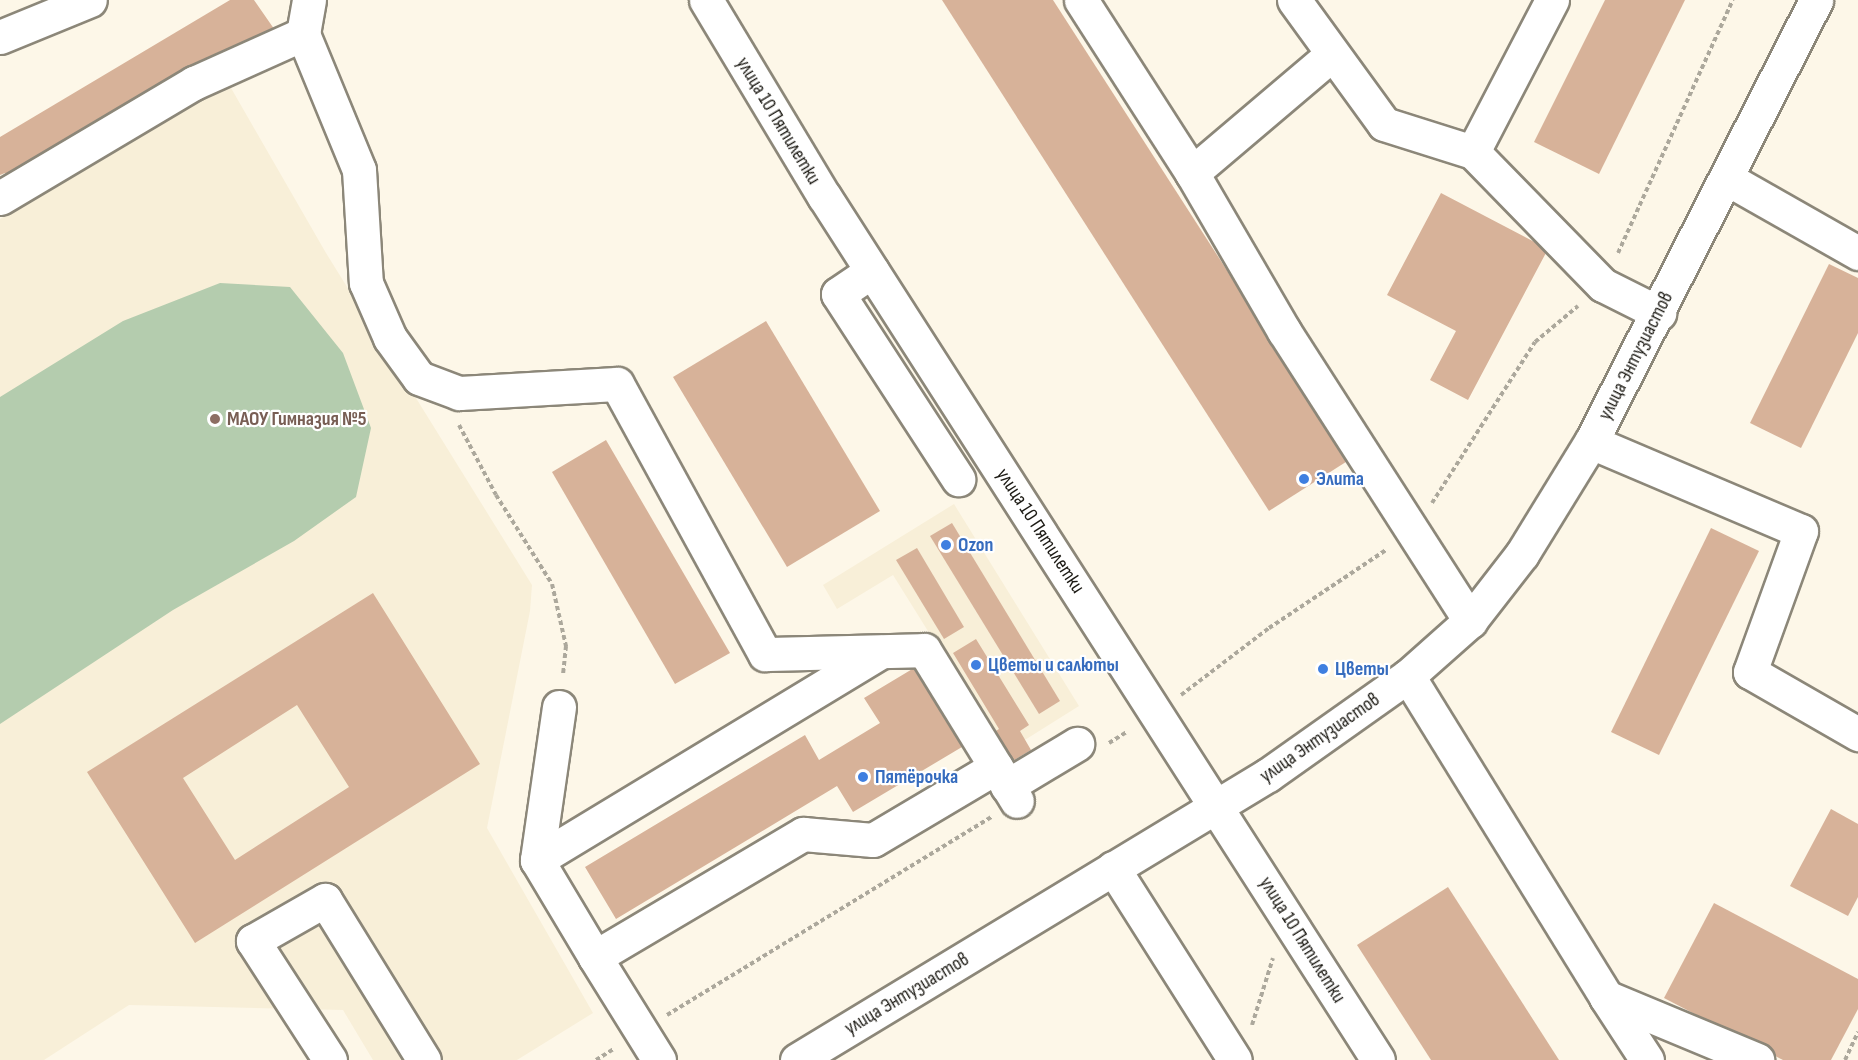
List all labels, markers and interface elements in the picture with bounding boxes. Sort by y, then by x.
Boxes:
street label: улица 10 Пятилетки [731,53,825,189]
street label: улица Энтузиастов [1593,288,1679,424]
place label: МАОУ Гимназия №5 [227,407,367,431]
marker: МАОУ Гимназия №5 [208,412,222,426]
street label: улица 10 Пятилетки [991,464,1089,598]
place label: Элита [1316,467,1364,491]
marker: Элита [1297,472,1311,486]
place label: Ozon [958,533,993,557]
marker: Ozon [939,538,953,552]
place label: Цветы и салюты [988,653,1119,677]
place label: Цветы [1335,657,1389,681]
marker: Цветы и салюты [969,658,983,672]
marker: Цветы [1316,662,1330,676]
street label: улица Энтузиастов [1255,688,1385,788]
place label: Пятёрочка [875,765,958,789]
marker: Пятёрочка [856,770,870,784]
street label: улица 10 Пятилетки [1254,872,1350,1008]
street label: улица Энтузиастов [840,947,974,1041]

